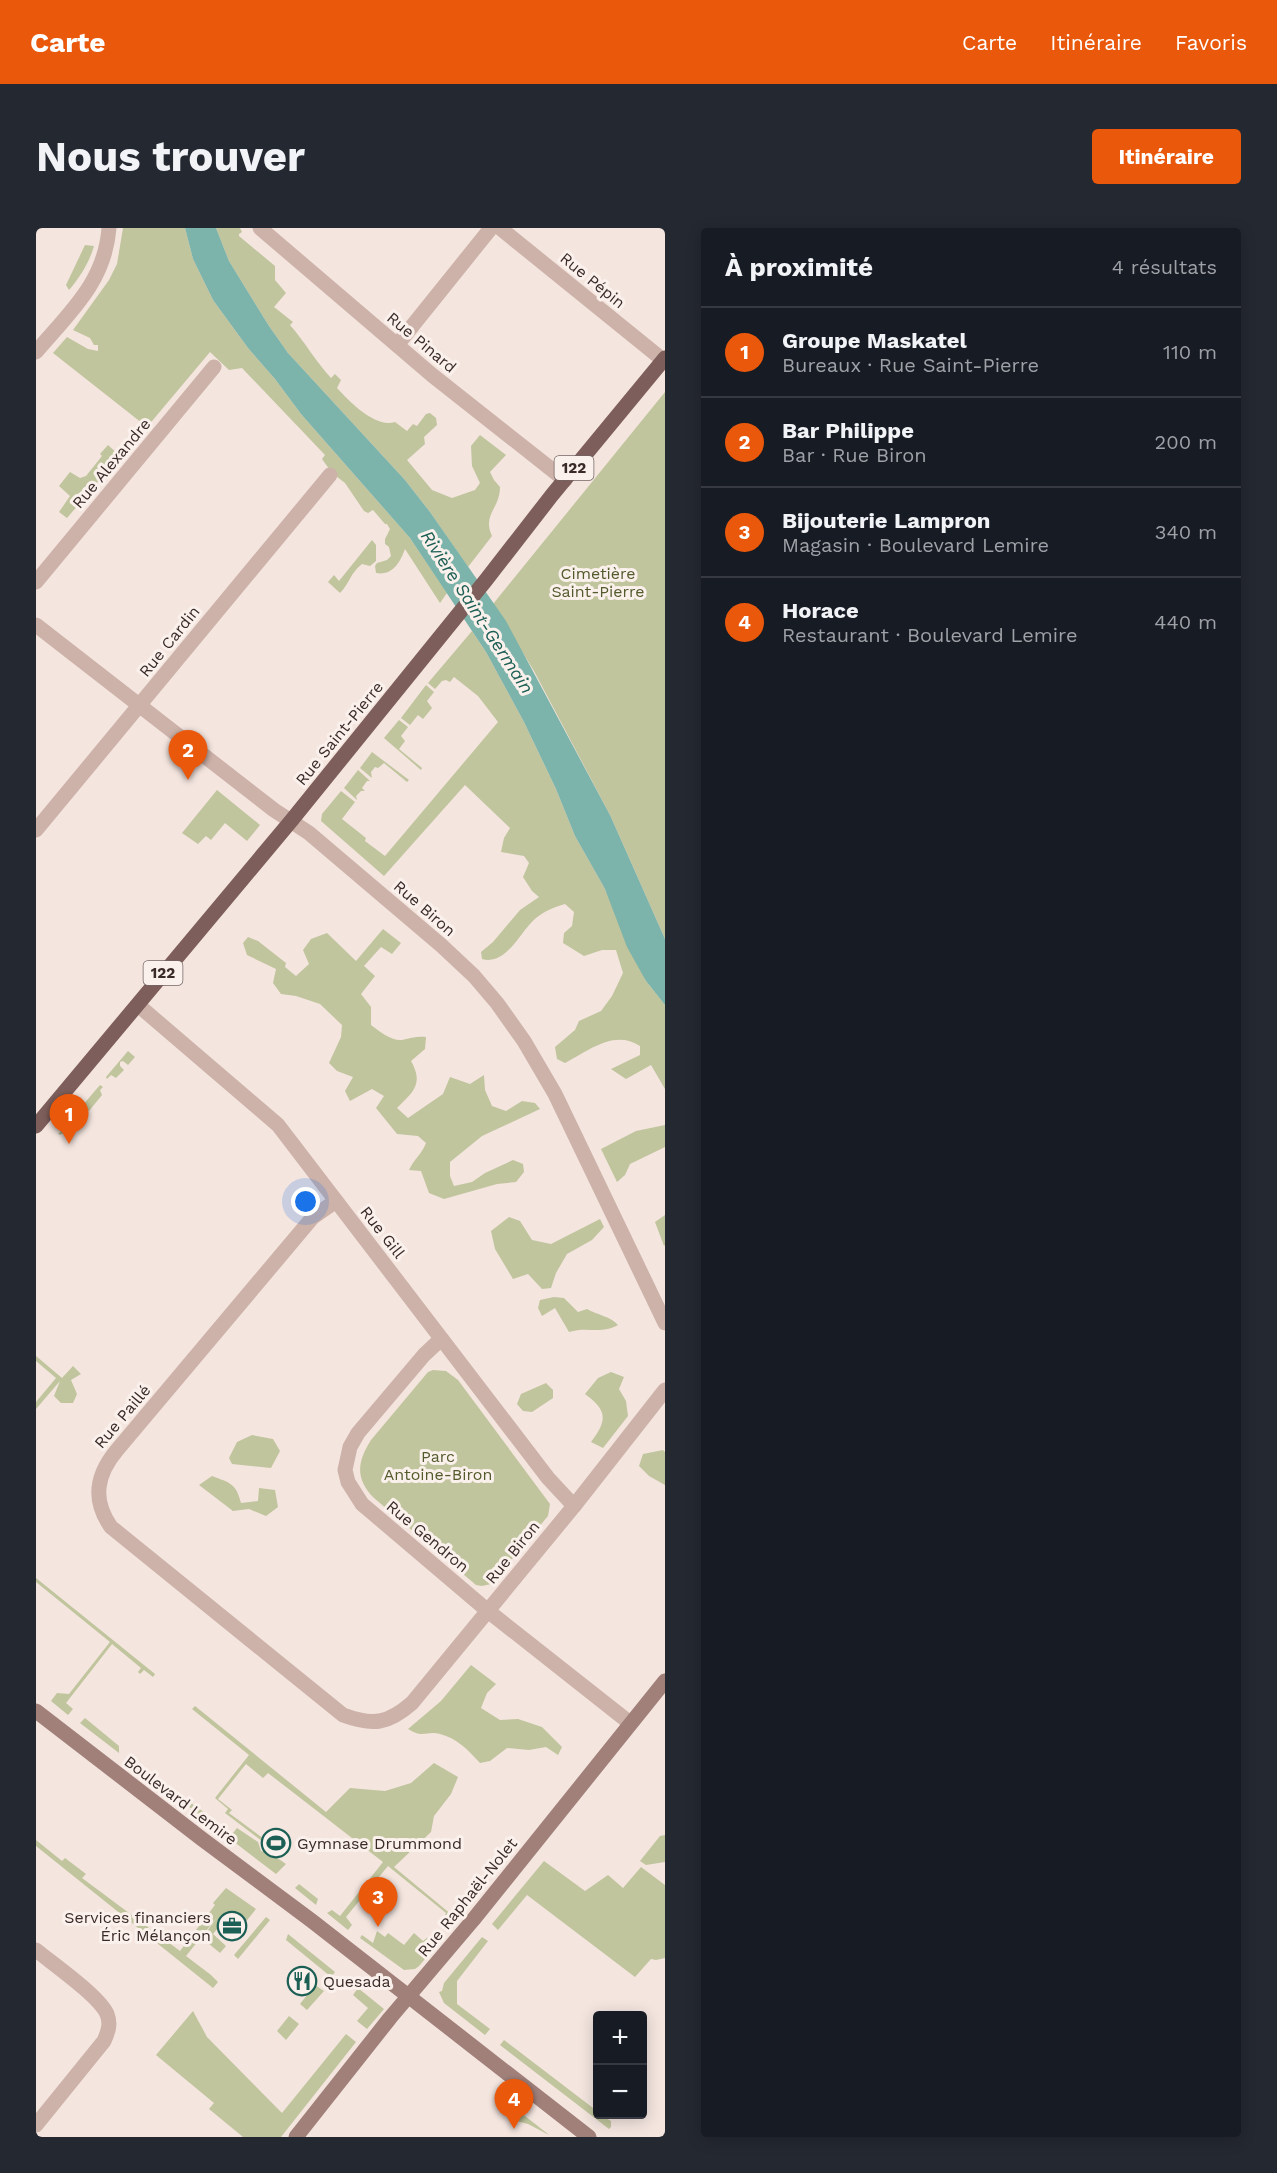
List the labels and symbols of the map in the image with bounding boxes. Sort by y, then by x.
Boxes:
street label: Rue Pépin [556,248,629,312]
street label: Rue Pinard [383,308,460,377]
street label: Rue Alexandre [68,414,155,512]
road number: 122 [554,456,594,480]
water label: Rivière Saint-Germain [417,526,538,697]
park label: Cimetière Saint-Pierre [551,564,645,601]
street label: Rue Cardin [135,602,204,681]
street label: Rue Saint-Pierre [292,678,387,789]
pin: 2 [168,730,208,780]
street label: Rue Biron [390,876,459,940]
road number: 122 [144,961,182,985]
pin: 1 [50,1094,88,1144]
your location [291,1187,320,1216]
street label: Rue Gill [356,1203,409,1262]
street label: Rue Paillé [90,1381,154,1452]
park label: Parc Antoine-Biron [384,1447,492,1484]
street label: Rue Gendron [383,1496,473,1576]
street label: Rue Biron [481,1517,544,1588]
street label: Boulevard Lemire [121,1752,241,1849]
sports icon: Gymnase Drummond [260,1827,292,1859]
place label: Gymnase Drummond [297,1834,462,1853]
street label: Rue Raphaël-Nolet [414,1834,521,1960]
pin: 3 [358,1878,398,1927]
place label: Services financiers Éric Mélançon [64,1908,211,1945]
office icon: Services financiers Éric Mélançon [216,1910,248,1942]
restaurant icon: Quesada [286,1965,318,1997]
place label: Quesada [323,1972,391,1991]
pin: 4 [494,2080,534,2129]

